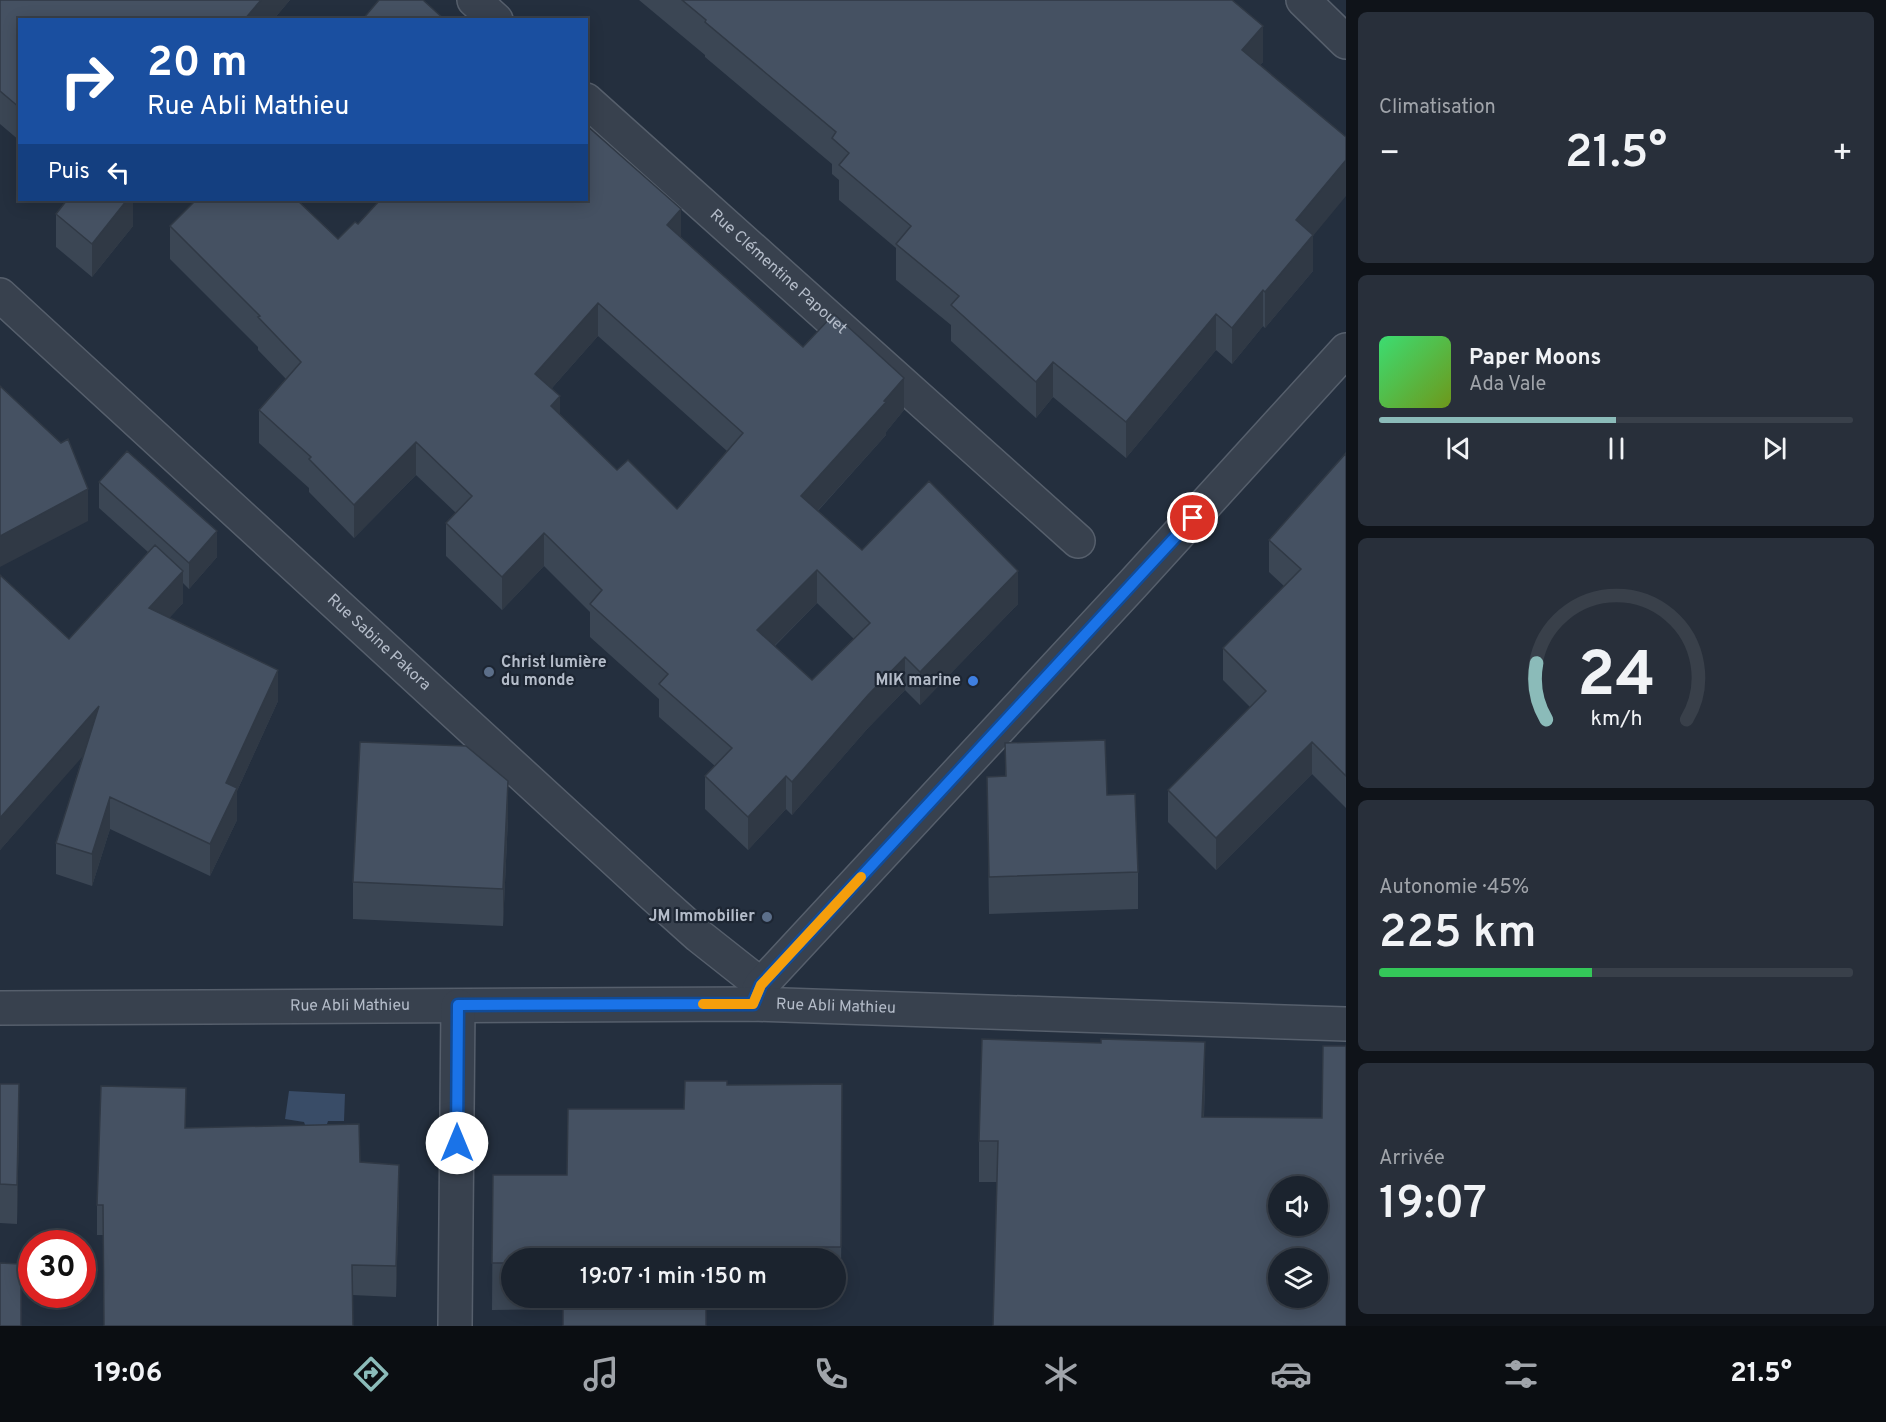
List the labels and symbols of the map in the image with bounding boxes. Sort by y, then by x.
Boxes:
street label: Rue Clémentine Papouet [705,205,851,339]
pin [1167,492,1218,543]
street label: Rue Sabine Pakora [322,590,435,695]
place label: Christ lumière du monde [501,653,607,691]
marker: Christ lumière du monde [482,665,496,679]
place label: MIK marine [875,671,961,691]
marker: MIK marine [966,674,980,688]
place label: JM Immobilier [649,907,755,927]
marker: JM Immobilier [760,910,774,924]
street label: Rue Abli Mathieu [776,995,896,1019]
street label: Rue Abli Mathieu [290,996,410,1016]
position arrow [425,1111,489,1175]
speed limit sign: 30 [18,1230,96,1308]

